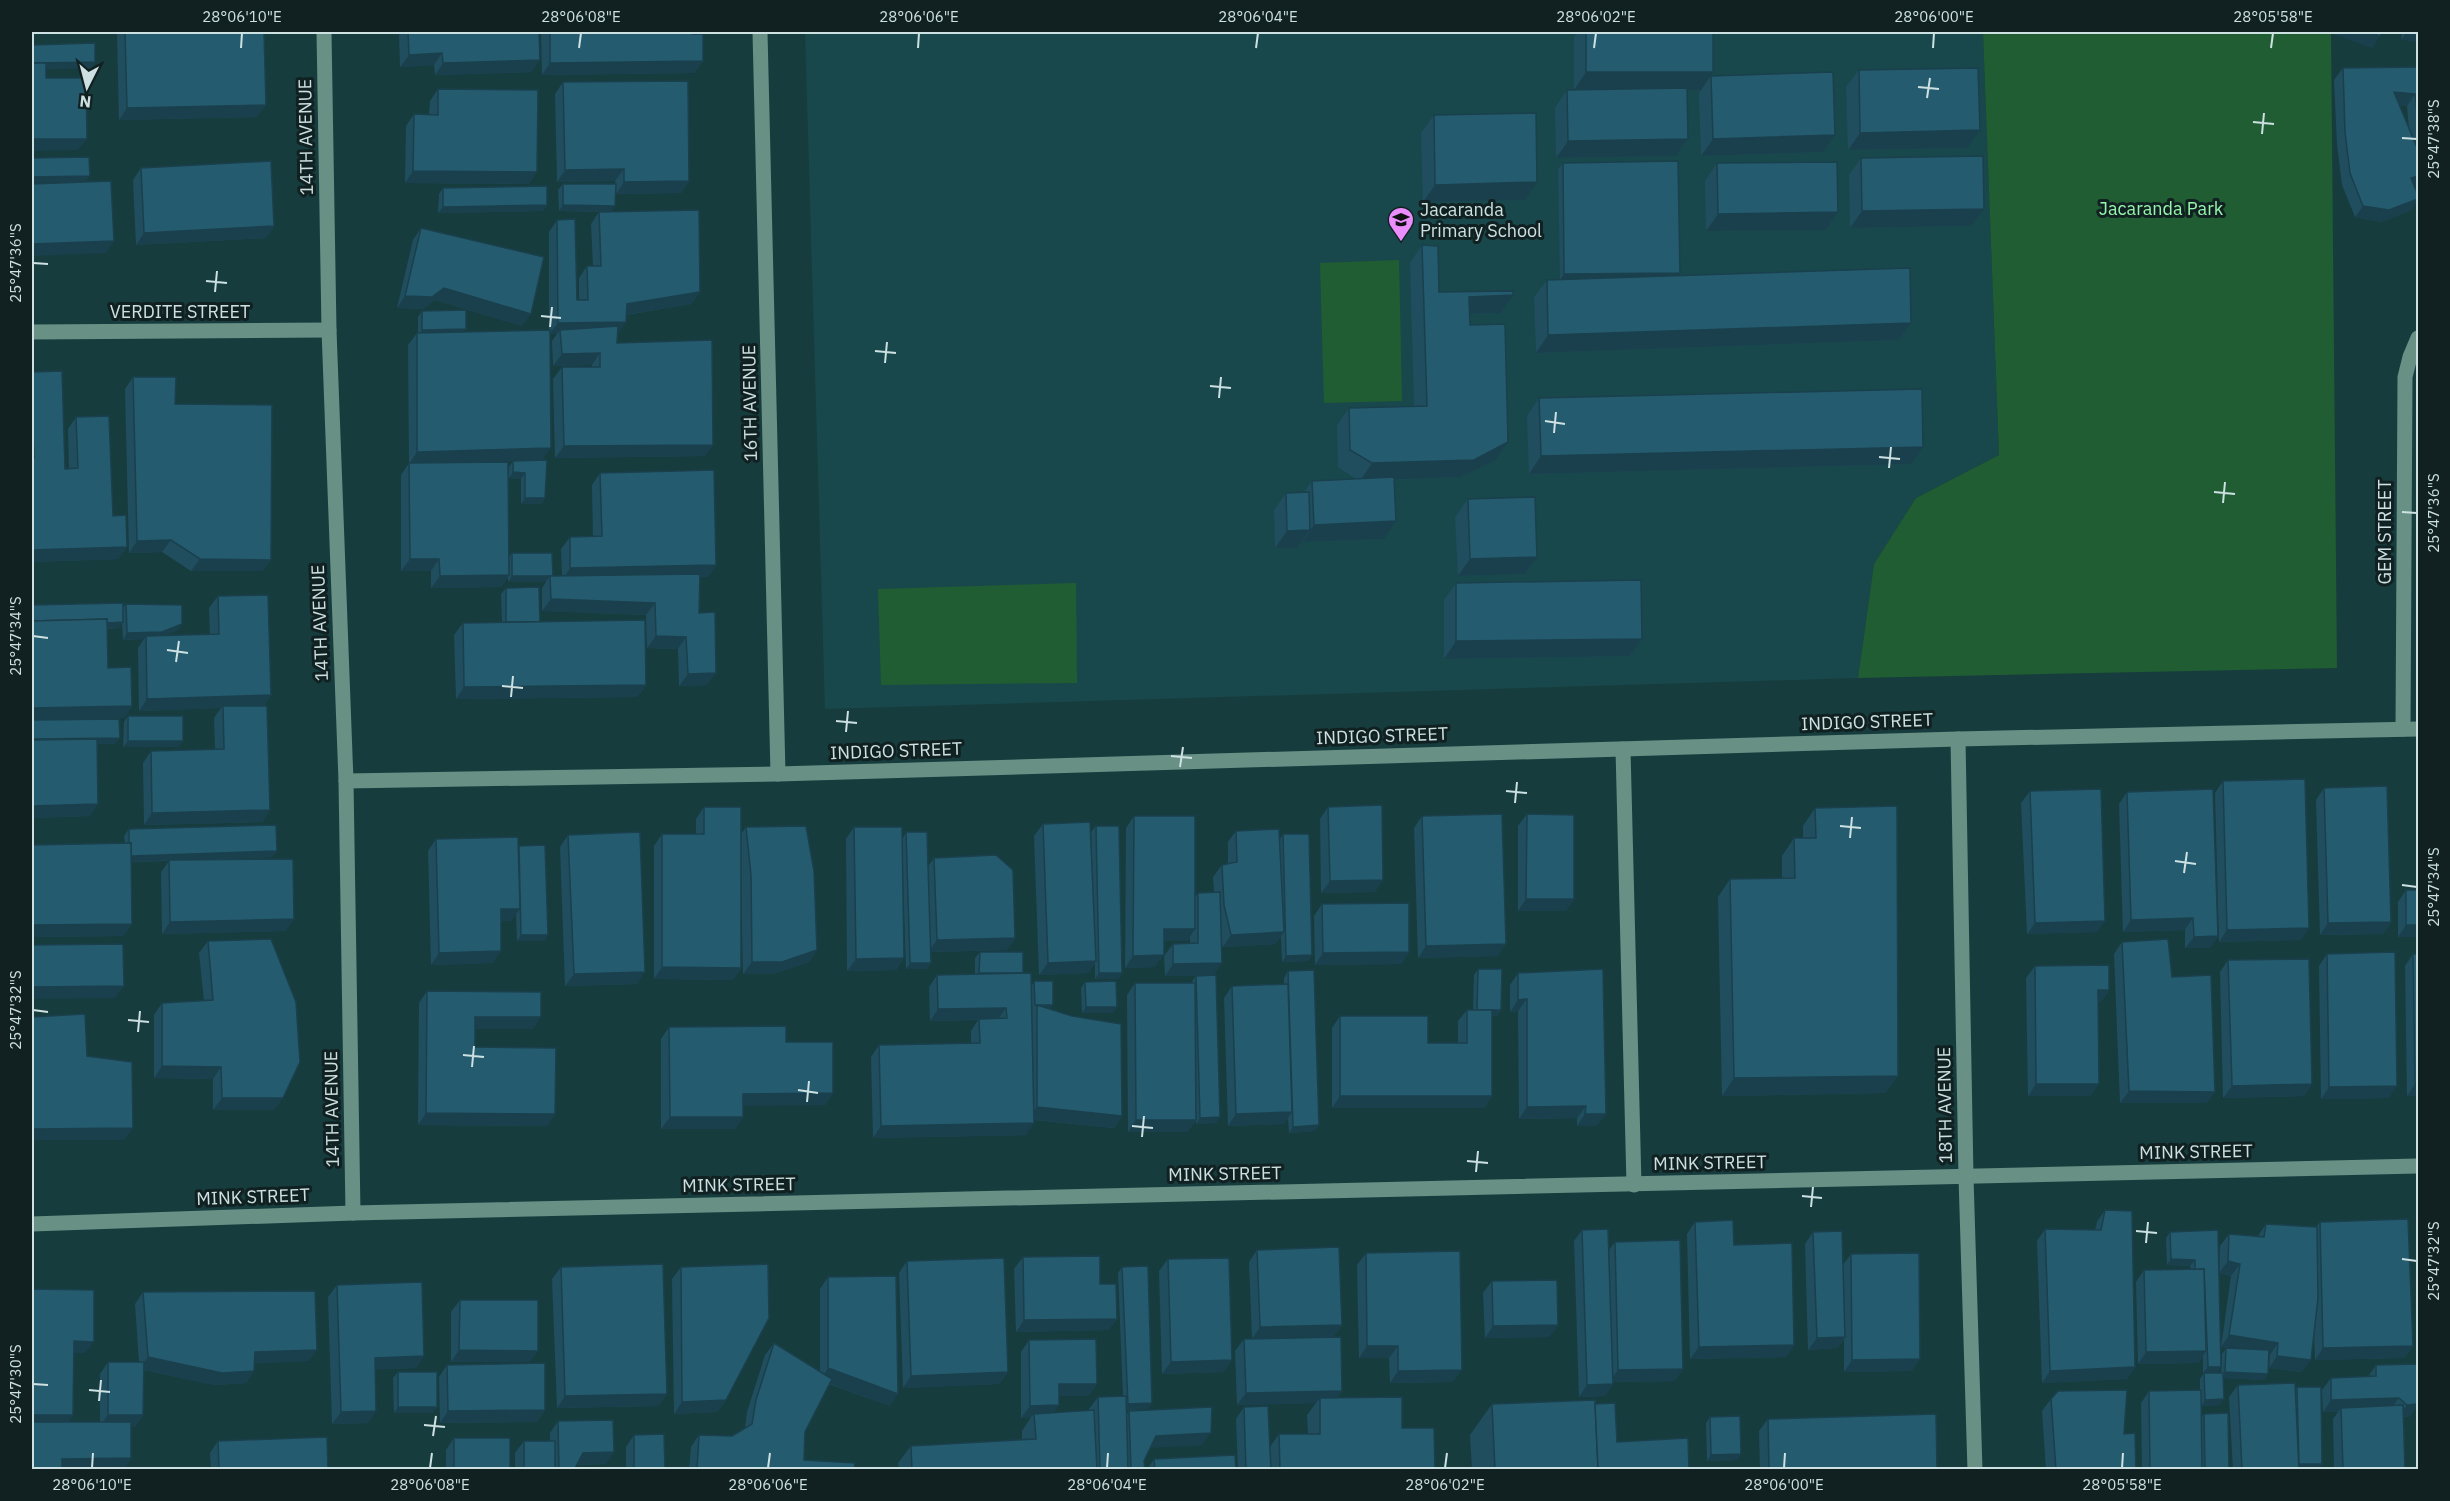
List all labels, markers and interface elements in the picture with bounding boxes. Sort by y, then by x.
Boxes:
text: 28°06'10"E [202,7,282,26]
text: 28°06'08"E [541,7,621,26]
text: 28°06'06"E [879,7,959,26]
text: 28°06'04"E [1218,7,1298,26]
text: 28°06'02"E [1556,7,1636,26]
text: 28°06'00"E [1894,7,1974,26]
text: 28°05'58"E [2233,7,2313,26]
north arrow [57,57,117,117]
street label: 14TH AVENUE [293,79,318,195]
text: N [79,91,92,112]
text: 25°47'38"S [2424,99,2443,179]
park label: Jacaranda Park [2099,197,2224,220]
place label: Jacaranda Primary School [1420,198,1542,242]
school or university icon: Jacaranda Primary School [1386,205,1416,243]
text: 25°47'36"S [6,223,25,303]
street label: VERDITE STREET [110,300,250,323]
street label: 16TH AVENUE [737,345,762,461]
text: 25°47'36"S [2424,473,2443,553]
street label: GEM STREET [2373,479,2396,585]
street label: 14TH AVENUE [306,564,333,682]
text: 25°47'34"S [6,596,25,676]
street label: INDIGO STREET [1801,708,1933,735]
street label: INDIGO STREET [1316,722,1448,749]
street label: INDIGO STREET [830,737,962,764]
text: 25°47'34"S [2424,847,2443,927]
text: 25°47'32"S [6,970,25,1050]
street label: 18TH AVENUE [1932,1047,1957,1163]
street label: 14TH AVENUE [319,1051,344,1167]
street label: MINK STREET [2139,1139,2253,1164]
street label: MINK STREET [1653,1150,1767,1175]
street label: MINK STREET [1168,1161,1282,1186]
street label: MINK STREET [682,1172,796,1197]
street label: MINK STREET [196,1183,310,1210]
text: 25°47'32"S [2424,1221,2443,1301]
text: 25°47'30"S [6,1344,25,1424]
text: 28°06'10"E [52,1475,132,1494]
text: 28°06'08"E [390,1475,470,1494]
text: 28°06'06"E [728,1475,808,1494]
text: 28°06'04"E [1067,1475,1147,1494]
text: 28°06'02"E [1405,1475,1485,1494]
text: 28°06'00"E [1744,1475,1824,1494]
text: 28°05'58"E [2082,1475,2162,1494]

